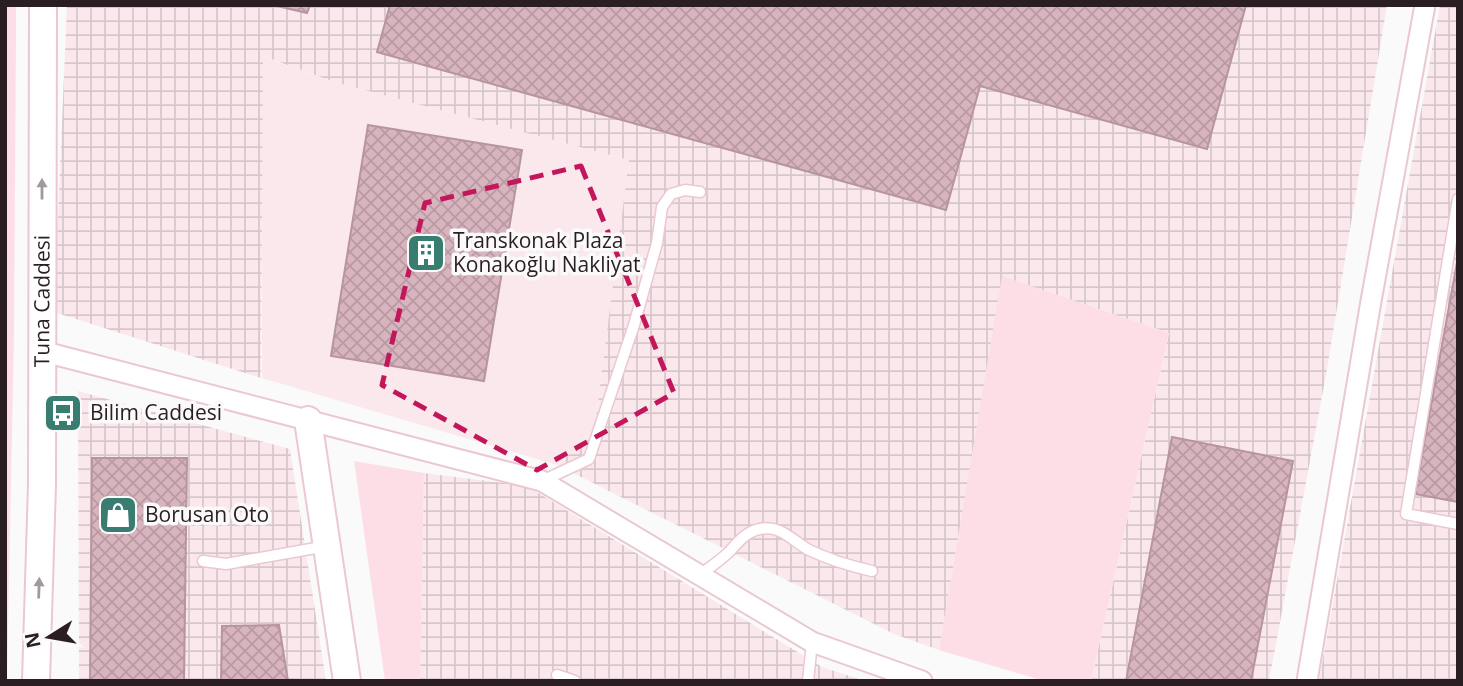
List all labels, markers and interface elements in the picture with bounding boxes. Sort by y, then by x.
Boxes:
one-way arrow [36,178,48,200]
place label: Transkonak Plaza Konakoğlu Nakliyat [453,226,641,278]
building icon: Transkonak Plaza Konakoğlu Nakliyat [405,232,447,274]
street label: Tuna Caddesi [27,235,56,367]
bus stop icon: Bilim Caddesi [42,392,84,434]
place label: Bilim Caddesi [90,398,222,426]
shop icon: Borusan Oto [97,494,139,536]
place label: Borusan Oto [145,500,269,528]
one-way arrow [33,577,44,599]
north arrow [14,602,84,672]
text: N [18,630,47,650]

